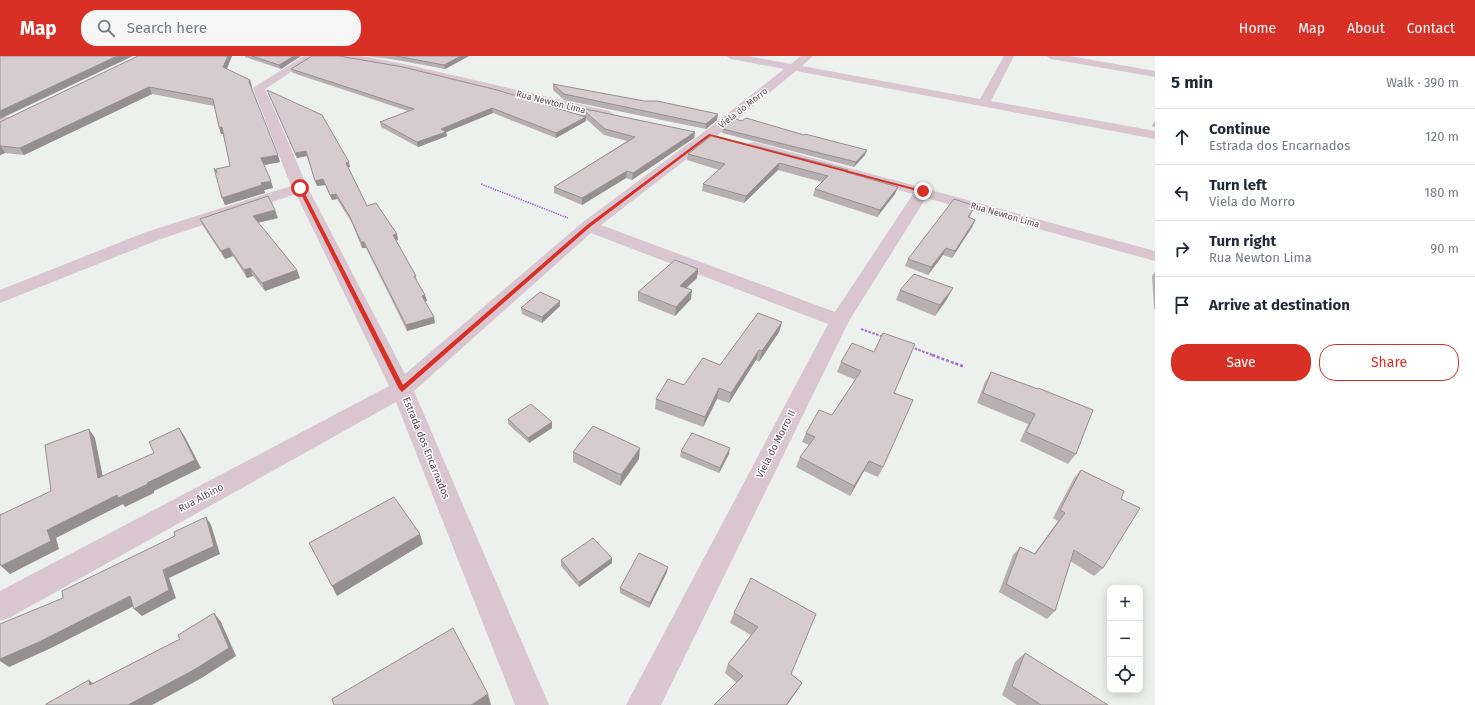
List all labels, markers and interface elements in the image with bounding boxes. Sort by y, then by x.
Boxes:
search box [81,10,361,46]
text: Map [20,17,57,40]
icon: search [95,17,117,39]
text: Search here [127,19,207,37]
text: Home [1239,20,1276,37]
text: Map [1298,20,1325,37]
text: About [1347,20,1385,37]
text: Contact [1407,20,1455,37]
text: 5 min [1171,72,1213,93]
text: Walk · 390 m [1386,75,1459,90]
street label: Viela do Morro [716,86,770,130]
street label: Rua Newton Lima [515,89,587,115]
text: Continue [1209,120,1270,138]
icon: ahead [1171,126,1193,148]
text: 120 m [1425,129,1459,144]
text: Estrada dos Encarnados [1209,138,1350,153]
text: Turn left [1209,176,1267,194]
route start [291,179,309,197]
route end [914,182,932,200]
icon: left [1171,182,1193,204]
text: 180 m [1424,185,1459,200]
text: Viela do Morro [1209,194,1295,209]
street label: Rua Newton Lima [969,200,1041,230]
text: Turn right [1209,232,1276,250]
icon: right [1171,238,1193,260]
text: 90 m [1430,241,1459,256]
text: Rua Newton Lima [1209,250,1312,265]
icon: arrive [1171,294,1193,316]
text: Arrive at destination [1209,296,1350,314]
button: Save [1171,344,1311,381]
button: Share [1319,344,1459,381]
street label: Estrada dos Encarnados [400,395,452,501]
street label: Viela do Morro II [754,408,798,480]
street label: Rua Albino [177,481,226,515]
map controls [1107,585,1143,693]
button: + [1107,585,1143,621]
button: − [1107,621,1143,657]
button: locate [1107,657,1143,693]

